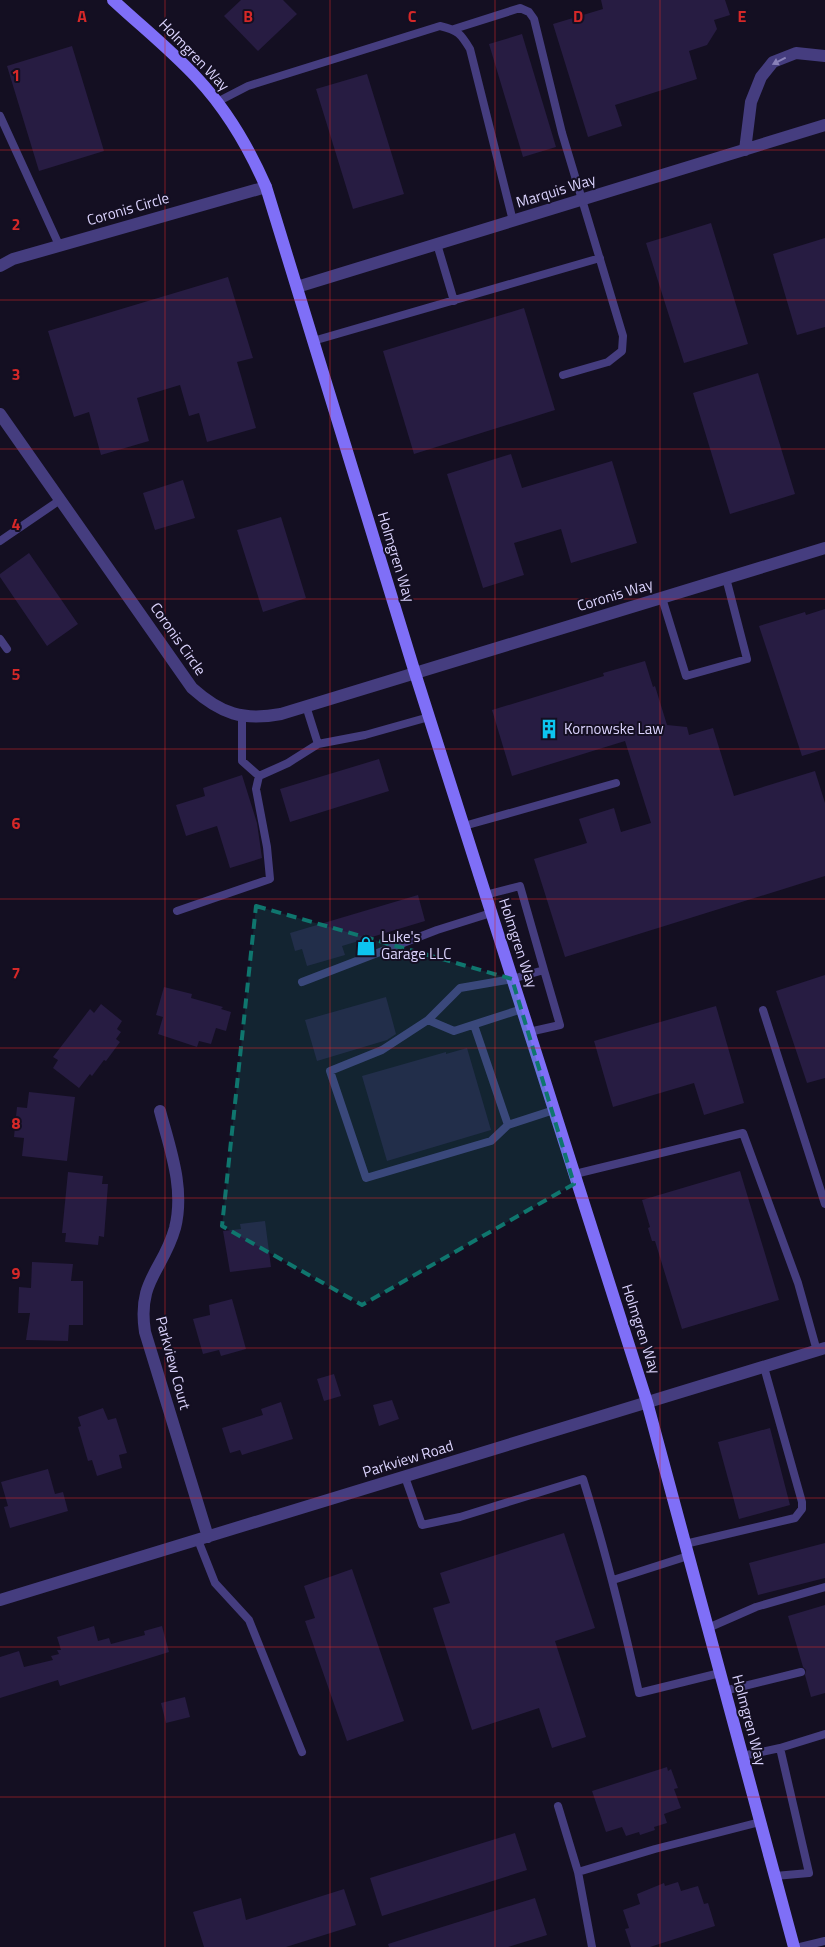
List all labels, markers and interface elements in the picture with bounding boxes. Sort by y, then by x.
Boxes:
text: A [77,4,87,28]
text: B [243,4,253,28]
text: C [408,4,417,28]
text: D [573,4,583,28]
text: E [738,4,747,28]
street label: Holmgren Way [154,13,235,96]
one-way arrow [771,57,786,65]
text: 1 [12,63,20,87]
street label: Marquis Way [513,167,599,214]
street label: Coronis Circle [84,186,172,231]
text: 2 [12,212,20,236]
text: 3 [12,362,20,386]
street label: Holmgren Way [372,509,421,605]
text: 4 [12,512,21,536]
street label: Coronis Way [574,572,656,617]
street label: Coronis Circle [145,597,212,680]
text: 5 [12,662,21,686]
place label: Kornowske Law [564,717,664,740]
building icon: Kornowske Law [538,718,560,740]
text: 6 [12,811,21,835]
street label: Holmgren Way [493,895,544,991]
place label: Luke's Garage LLC [381,925,451,965]
shop icon: Luke's Garage LLC [355,935,377,957]
text: 7 [12,961,20,985]
text: 8 [12,1111,21,1135]
text: 9 [12,1261,21,1285]
street label: Holmgren Way [616,1281,667,1377]
street label: Parkview Court [150,1314,197,1413]
street label: Parkview Road [360,1434,456,1483]
street label: Holmgren Way [726,1672,773,1768]

